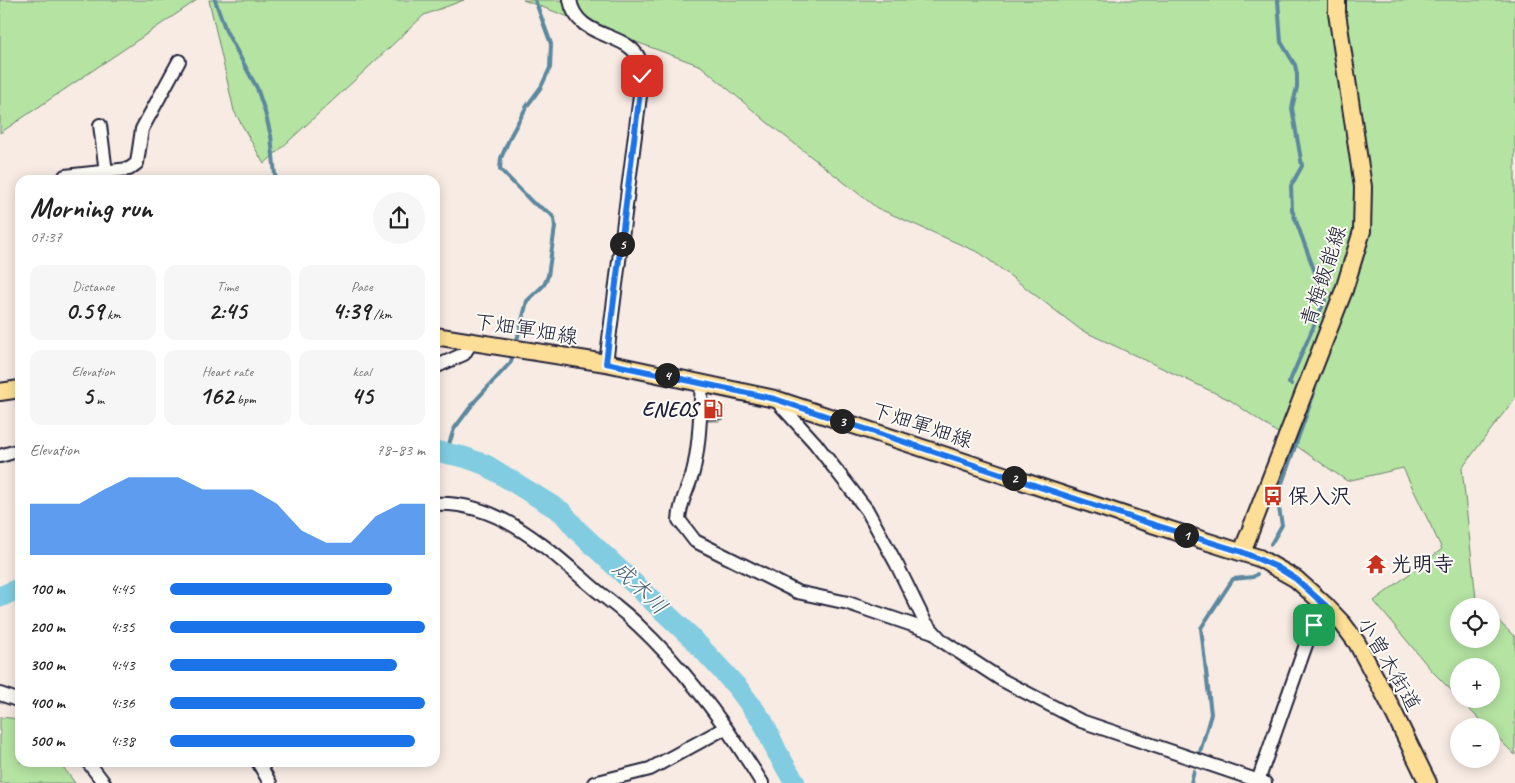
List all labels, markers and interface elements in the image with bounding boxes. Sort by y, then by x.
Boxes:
pin [621,55,663,97]
icon: check [628,62,656,90]
text: Morning run [30,190,152,225]
button: share [373,192,425,244]
street label: 青梅飯能線 [1294,222,1352,330]
text: 07:37 [30,227,62,247]
pin: 5 [610,232,634,256]
text: 5 [619,236,626,253]
text: Distance [72,278,114,295]
text: Time [217,278,238,295]
text: Pace [351,278,373,295]
text: 0.59 [66,295,104,327]
text: 2:45 [208,295,247,327]
text: 4:39 [332,295,370,327]
text: km [104,306,121,323]
text: /km [370,306,392,323]
street label: 下畑軍畑線 [472,308,580,350]
pin: 4 [654,362,680,388]
text: Elevation [72,363,115,380]
text: Heart rate [202,363,253,380]
text: kcal [353,363,371,380]
text: 4 [664,367,671,384]
text: 5 [82,380,93,412]
text: 162 [199,380,233,412]
text: 45 [351,380,373,412]
text: m [93,391,104,408]
text: bpm [233,391,256,408]
place label: ENEOS [642,396,702,422]
street label: 下畑軍畑線 [868,396,976,454]
fuel station icon: ENEOS [702,398,724,420]
pin: 3 [830,408,854,434]
text: 3 [839,413,846,430]
text: Elevation [30,440,79,460]
text: 78–83 m [376,440,425,460]
pin: 2 [1002,466,1026,490]
text: 2 [1011,470,1018,487]
place label: 保入沢 [1288,483,1351,509]
bus stop icon: 保入沢 [1262,485,1284,507]
pin: 1 [1174,522,1198,548]
text: 1 [1183,527,1190,544]
place label: 光明寺 [1391,551,1454,577]
temple icon: 光明寺 [1365,553,1387,575]
water label: 成木川 [607,555,673,621]
text: 100 m [30,579,65,599]
text: 4:45 [110,579,135,599]
map controls [1450,598,1500,768]
button: locate [1450,598,1500,648]
pin [1293,604,1335,646]
icon: arrive [1300,611,1328,639]
street label: 小曽木街道 [1351,612,1427,716]
text: 200 m [30,617,65,637]
text: 4:35 [110,617,135,637]
text: 300 m [30,655,65,675]
text: 4:43 [110,655,135,675]
button: + [1450,658,1500,708]
text: 400 m [30,693,65,713]
text: 4:36 [110,693,135,713]
button: − [1450,718,1500,768]
text: 500 m [30,731,64,751]
text: 4:38 [110,731,135,751]

